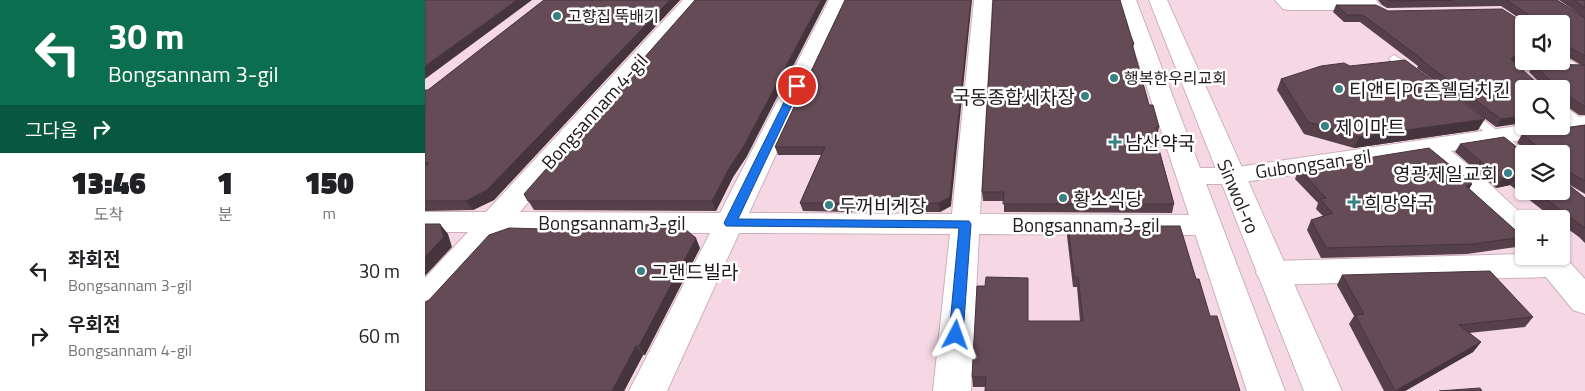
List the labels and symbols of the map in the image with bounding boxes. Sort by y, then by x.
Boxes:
place label: 고향집 뚝배기 [567,4,659,28]
marker: 고향집 뚝배기 [551,10,563,22]
street label: Bongsannam 4-gil [534,47,654,175]
pin [776,65,818,107]
place label: 행복한우리교회 [1124,66,1227,90]
marker: 행복한우리교회 [1108,72,1120,84]
place label: 티앤티PC존웰덤치킨 [1349,75,1510,104]
place label: 국동종합세차장 [953,82,1075,111]
marker: 티앤티PC존웰덤치킨 [1333,83,1345,95]
marker: 국동종합세차장 [1079,90,1091,102]
place label: 제이마트 [1335,112,1405,141]
marker: 제이마트 [1319,120,1331,132]
place label: 남산약국 [1125,128,1195,157]
marker: 남산약국 [1109,136,1121,148]
street label: Gubongsan-gil [1253,141,1373,185]
street label: Sinwol-ro [1210,154,1268,238]
place label: 영광제일교회 [1393,159,1498,188]
marker: 영광제일교회 [1502,167,1514,179]
place label: 황소식당 [1073,184,1143,213]
place label: 희망약국 [1364,188,1434,217]
place label: 두꺼비게장 [839,191,926,220]
marker: 황소식당 [1057,192,1069,204]
marker: 희망약국 [1348,196,1360,208]
marker: 두꺼비게장 [823,199,835,211]
street label: Bongsannam 3-gil [538,208,686,237]
street label: Bongsannam 3-gil [1012,210,1160,239]
place label: 그랜드빌라 [651,257,738,286]
marker: 그랜드빌라 [635,265,647,277]
position arrow [929,308,981,360]

